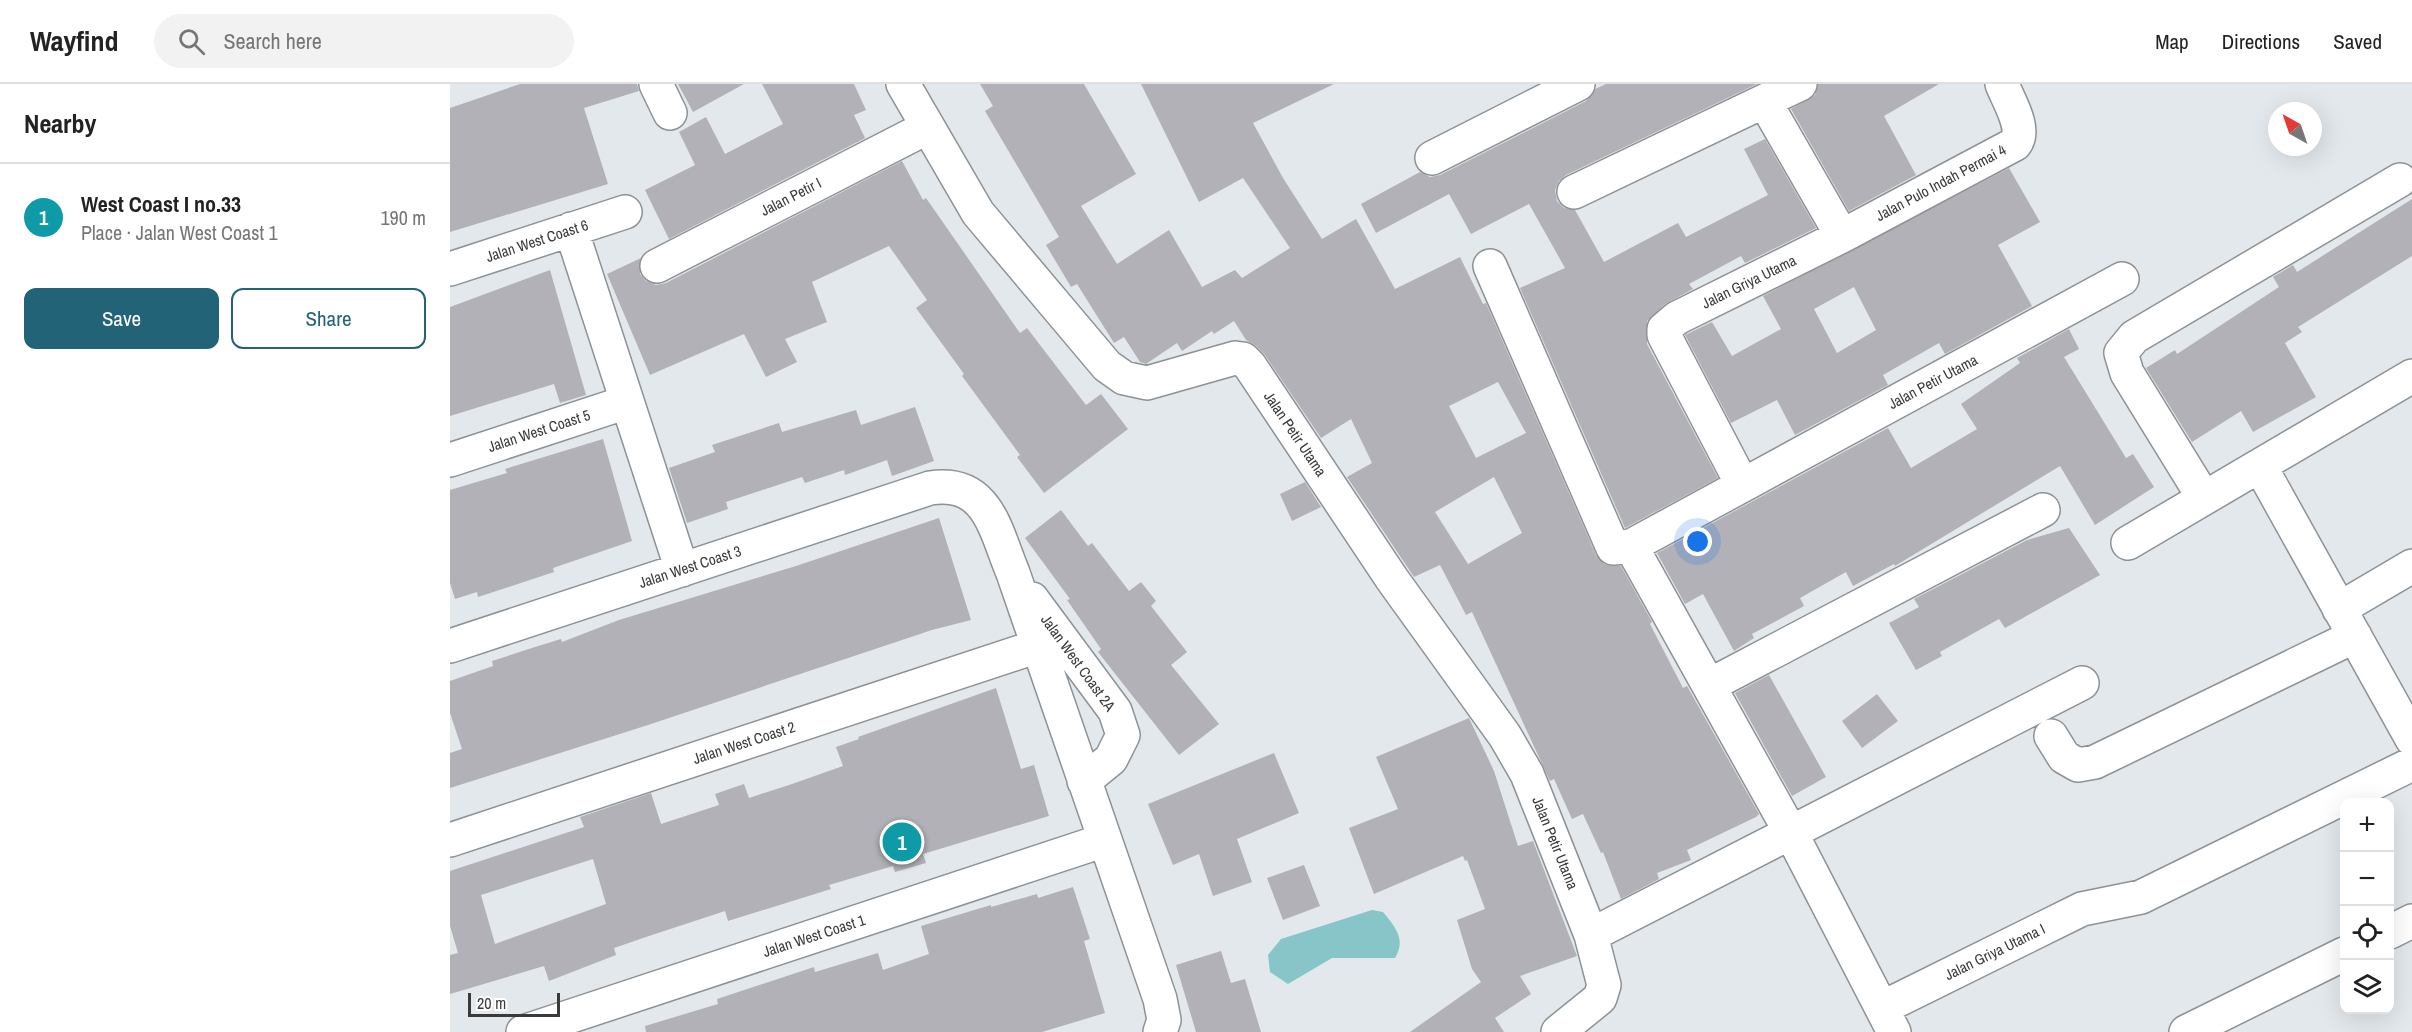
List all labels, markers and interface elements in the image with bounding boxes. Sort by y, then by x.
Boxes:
search box [154,14,574,68]
text: Wayfind [30,22,118,60]
icon: search [175,25,208,58]
text: Search here [223,26,322,56]
text: Map [2155,27,2189,56]
text: Directions [2222,27,2300,56]
text: Saved [2333,27,2382,56]
north arrow [2268,102,2322,156]
text: Nearby [24,106,96,141]
street label: Jalan Pulo Indah Permai 4 [1872,139,2010,226]
street label: Jalan Petir I [757,172,825,221]
text: West Coast I no.33 [81,189,241,219]
text: 1 [39,204,48,231]
text: 190 m [380,204,426,231]
street label: Jalan West Coast 6 [483,214,591,267]
text: Place · Jalan West Coast 1 [81,219,278,246]
street label: Jalan Griya Utama [1698,250,1800,313]
button: Save [24,288,219,349]
button: Share [231,288,426,349]
street label: Jalan Petir Utama [1884,349,1981,414]
street label: Jalan Petir Utama [1259,387,1332,481]
street label: Jalan West Coast 5 [485,404,593,457]
your location [1683,527,1712,556]
street label: Jalan West Coast 3 [636,540,744,593]
street label: Jalan West Coast 2A [1036,610,1121,716]
street label: Jalan West Coast 2 [690,716,798,769]
street label: Jalan Petir Utama [1527,793,1584,893]
map controls [2340,798,2394,1014]
button: + [2340,798,2394,852]
pin: 1 [882,820,922,864]
button: − [2340,852,2394,906]
button: locate [2340,906,2394,960]
street label: Jalan West Coast 1 [760,909,868,962]
street label: Jalan Griya Utama I [1941,918,2049,985]
button: layers [2340,960,2394,1014]
scale bar [468,990,560,1018]
text: 20 m [477,992,506,1014]

